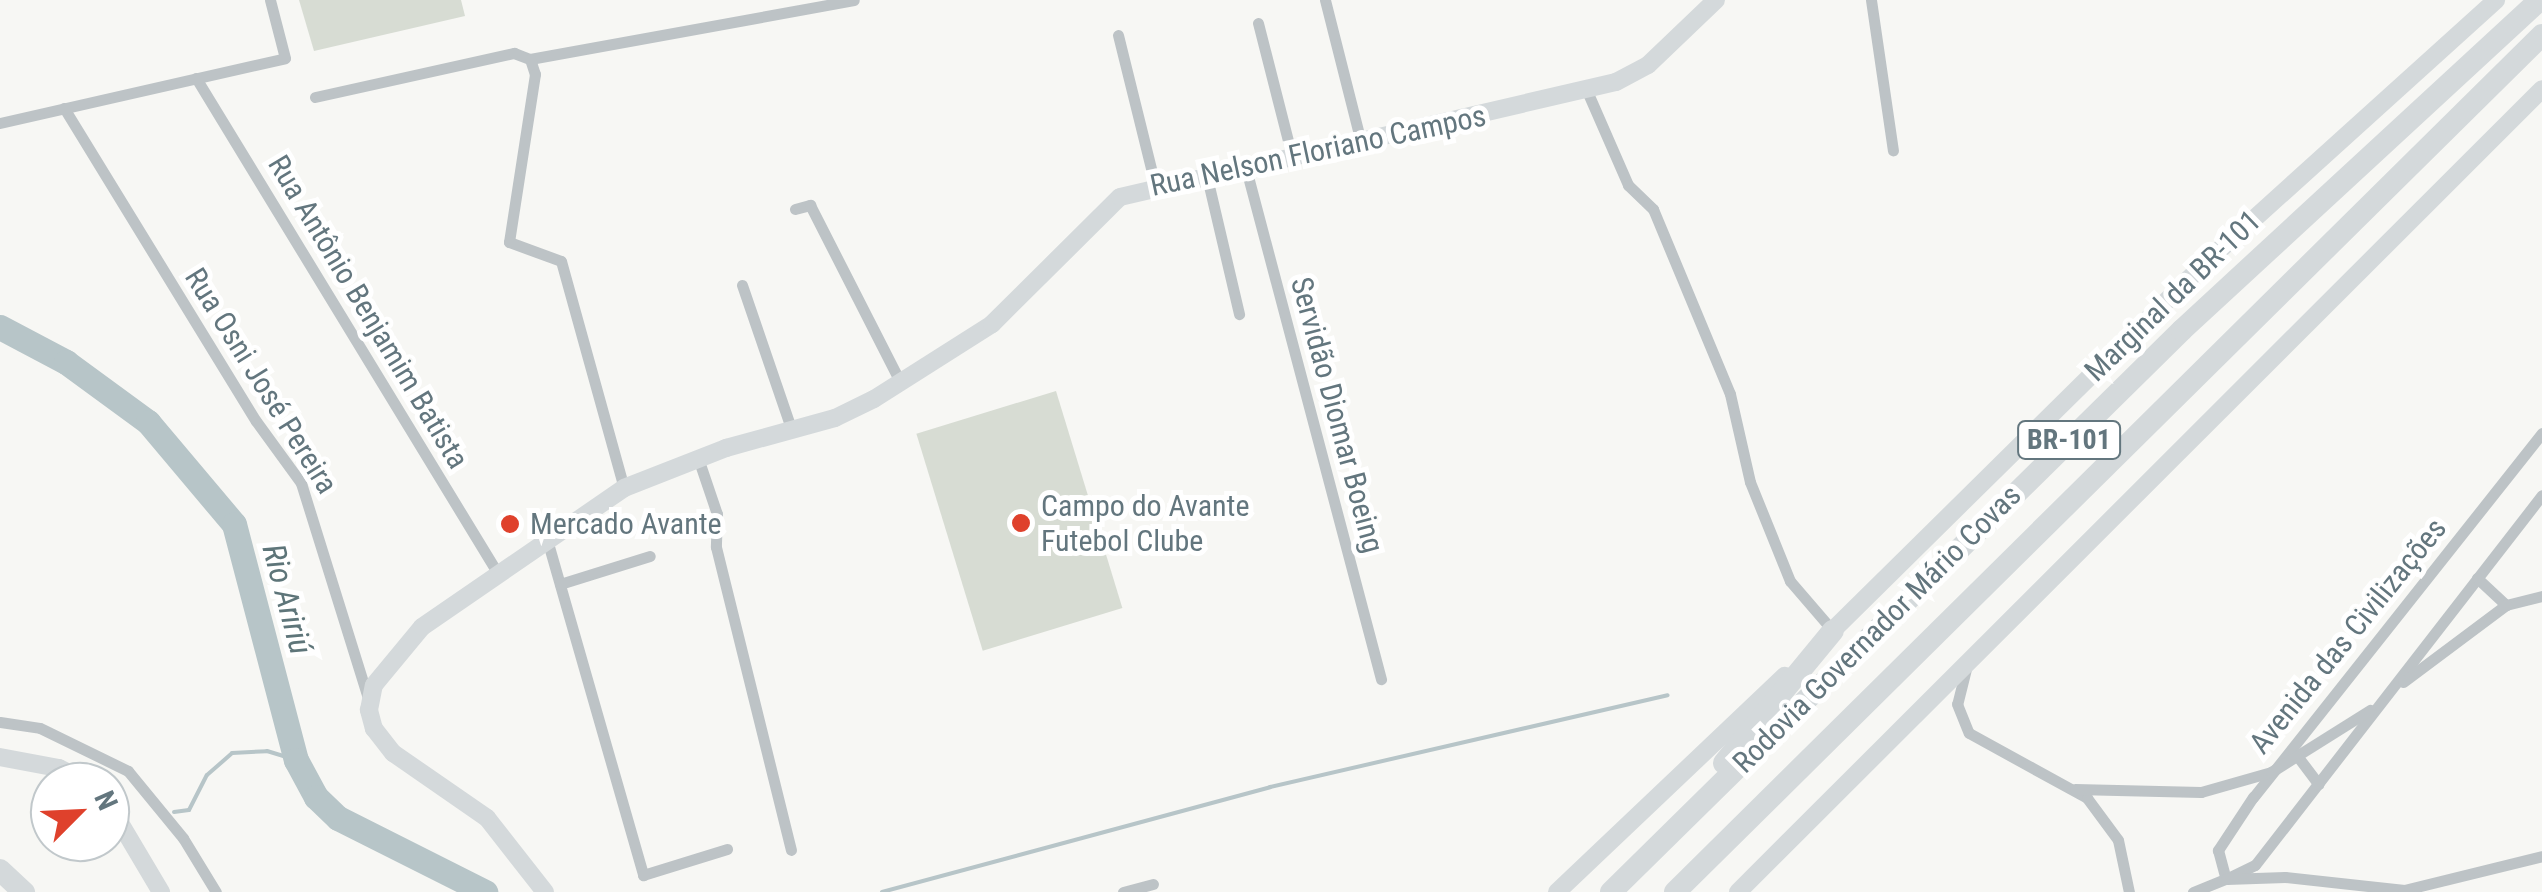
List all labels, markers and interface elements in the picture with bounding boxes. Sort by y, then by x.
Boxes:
street label: Rua Nelson Floriano Campos [1147,98,1489,204]
street label: Rua Antônio Benjamim Batista [260,149,476,475]
street label: Marginal da BR-101 [2078,203,2268,389]
street label: Rua Osni José Pereira [177,262,345,500]
street label: Servidão Diomar Boeing [1283,273,1391,557]
road number: BR-101 [2016,417,2122,463]
street label: Rodovia Governador Mário Covas [1726,478,2028,780]
place label: Campo do Avante Futebol Clube [1041,488,1250,558]
place label: Mercado Avante [530,506,722,542]
street label: Avenida das Civilizações [2242,511,2454,761]
marker: Campo do Avante Futebol Clube [1010,512,1032,534]
marker: Mercado Avante [499,513,521,535]
water label: Rio Aririú [254,540,320,658]
north arrow [30,762,130,862]
text: N [87,786,125,815]

